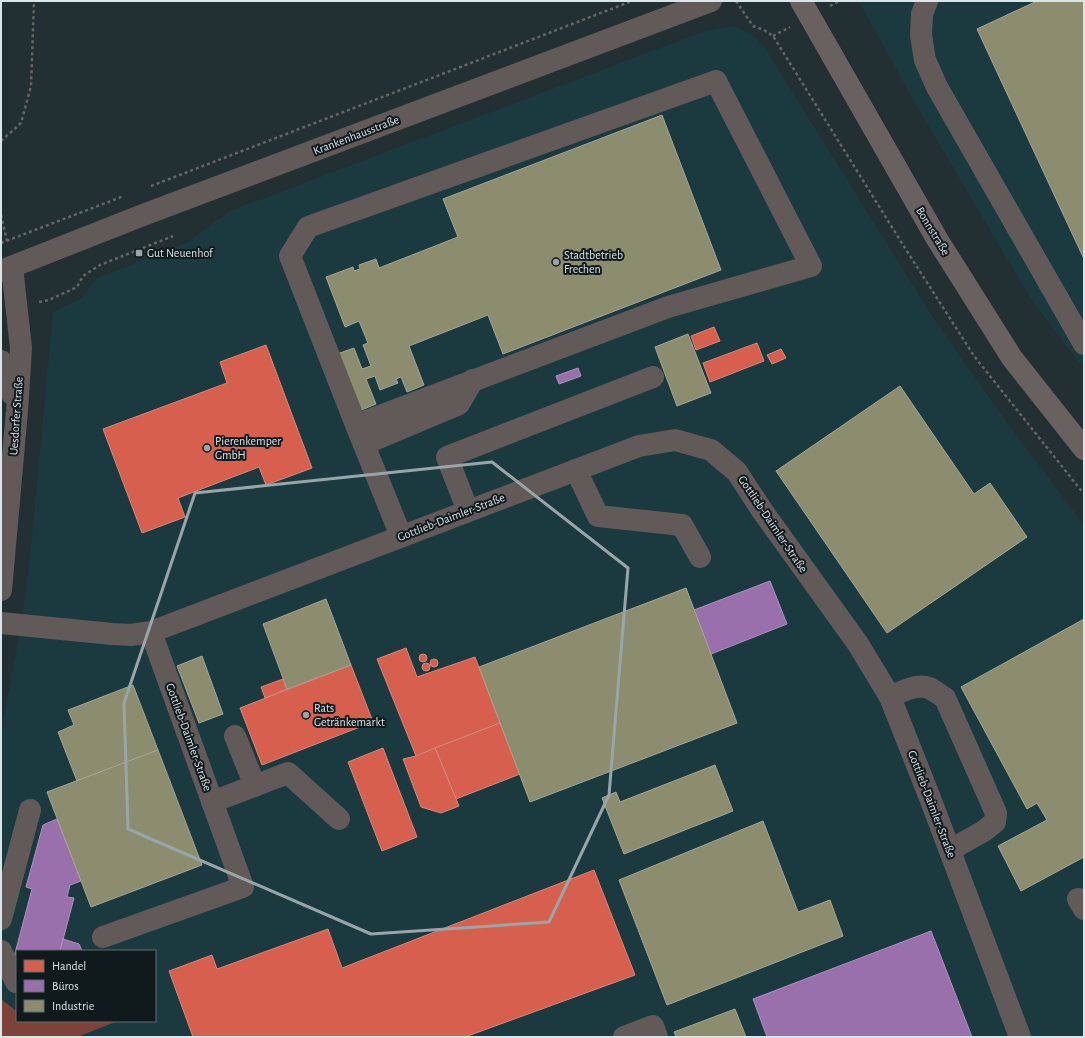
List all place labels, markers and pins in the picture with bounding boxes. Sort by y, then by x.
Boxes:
place label: Gut Neuenhof [147,247,214,259]
marker: Gut Neuenhof [134,248,144,258]
place label: Stadtbetrieb Frechen [564,249,623,275]
marker: Stadtbetrieb Frechen [551,257,561,267]
place label: Pierenkemper GmbH [215,435,281,461]
marker: Pierenkemper GmbH [202,443,212,453]
place label: Rats Getränkemarkt [314,702,385,728]
marker: Rats Getränkemarkt [301,710,311,720]

